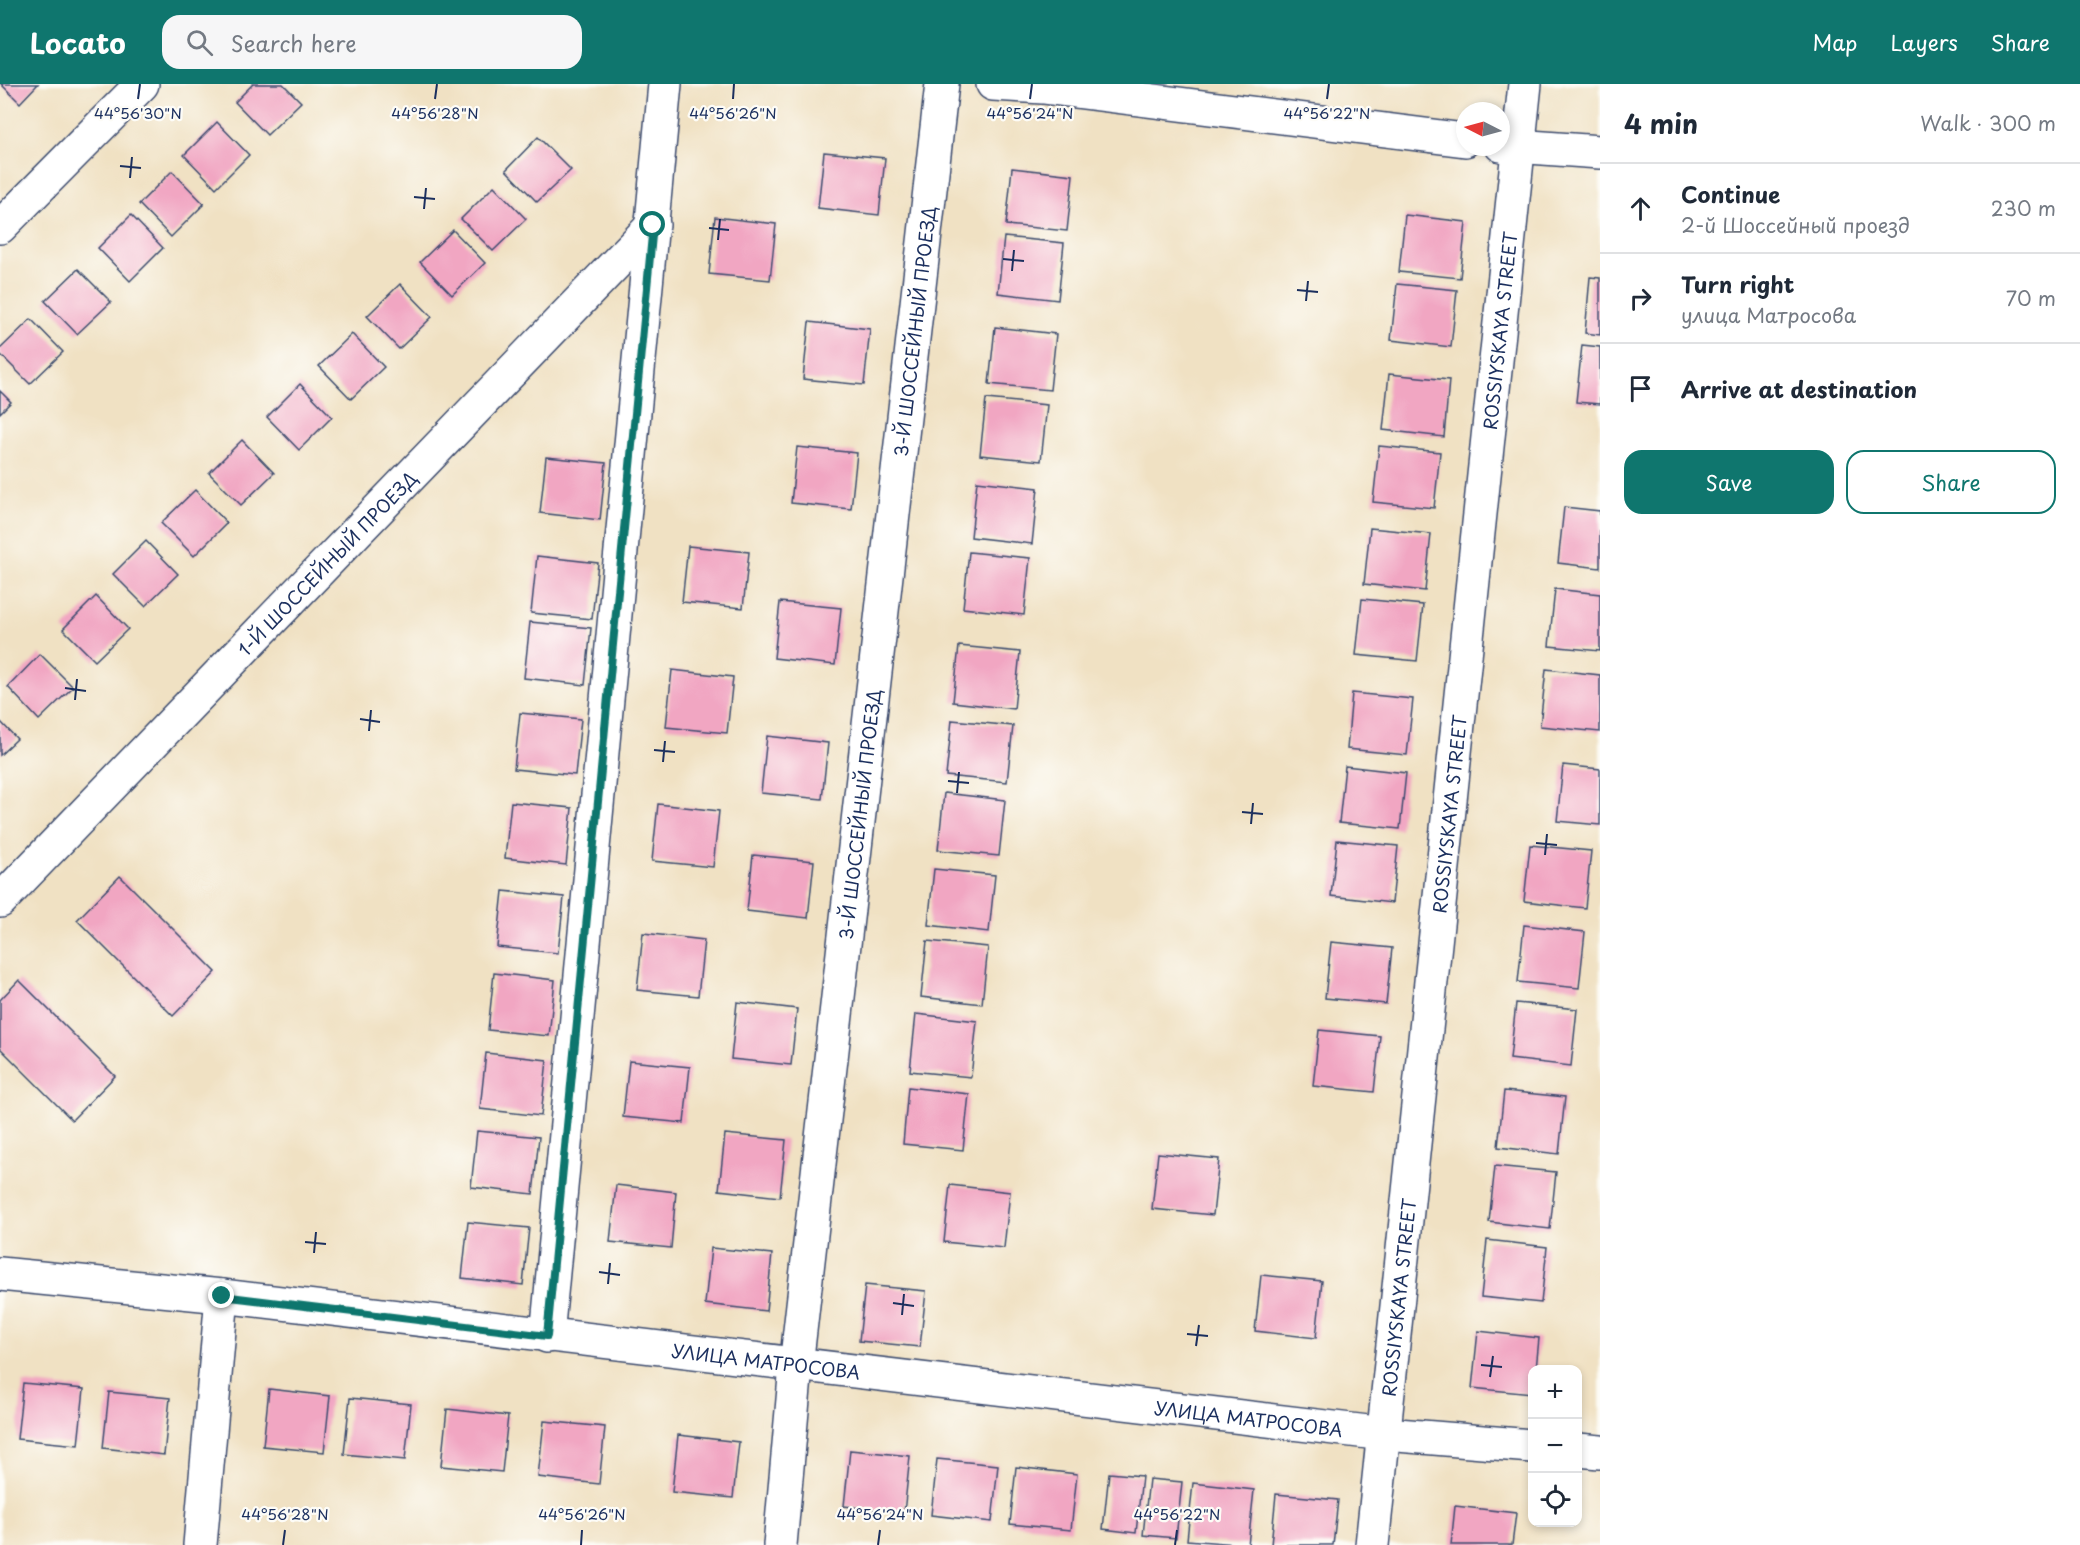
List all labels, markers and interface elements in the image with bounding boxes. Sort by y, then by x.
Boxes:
search box [162,15,582,69]
text: Locato [30,21,126,64]
icon: search [183,26,216,59]
text: Search here [231,26,357,59]
text: Map [1813,26,1857,58]
text: Layers [1890,26,1958,58]
text: Share [1991,26,2050,58]
text: 44°56'30"N [94,101,182,124]
text: 44°56'28"N [391,101,479,124]
text: 44°56'26"N [689,101,777,124]
text: 44°56'24"N [986,101,1074,124]
text: 44°56'22"N [1283,101,1371,124]
north arrow [1456,102,1510,156]
text: 4 min [1624,104,1698,143]
text: Walk · 300 m [1920,108,2056,138]
text: Continue [1681,177,1780,210]
icon: ahead [1624,192,1657,225]
text: 230 m [1991,193,2056,223]
street label: 3-Й ШОССЕЙНЫЙ ПРОЕЗД [886,205,941,458]
text: 2-й Шоссейный проезд [1681,210,1910,240]
route start [639,211,665,237]
street label: ROSSIYSKAYA STREET [1475,229,1523,431]
text: Turn right [1681,267,1794,300]
icon: right [1624,282,1657,315]
text: 70 m [2006,283,2056,313]
text: улица Матросова [1681,300,1856,330]
icon: arrive [1624,372,1657,405]
text: Arrive at destination [1681,372,1917,405]
button: Save [1624,450,1834,514]
button: Share [1846,450,2056,514]
street label: 1-Й ШОССЕЙНЫЙ ПРОЕЗД [231,464,422,661]
street label: 3-Й ШОССЕЙНЫЙ ПРОЕЗД [831,688,886,941]
street label: ROSSIYSKAYA STREET [1425,713,1472,914]
street label: ROSSIYSKAYA STREET [1374,1196,1422,1398]
route end [208,1282,234,1308]
street label: УЛИЦА МАТРОСОВА [670,1336,862,1385]
map controls [1528,1365,1582,1527]
button: + [1528,1365,1582,1419]
street label: УЛИЦА МАТРОСОВА [1153,1393,1344,1442]
button: − [1528,1419,1582,1473]
button: locate [1528,1473,1582,1527]
text: 44°56'28"N [241,1502,329,1525]
text: 44°56'26"N [538,1502,626,1525]
text: 44°56'24"N [836,1502,924,1525]
text: 44°56'22"N [1133,1502,1221,1525]

